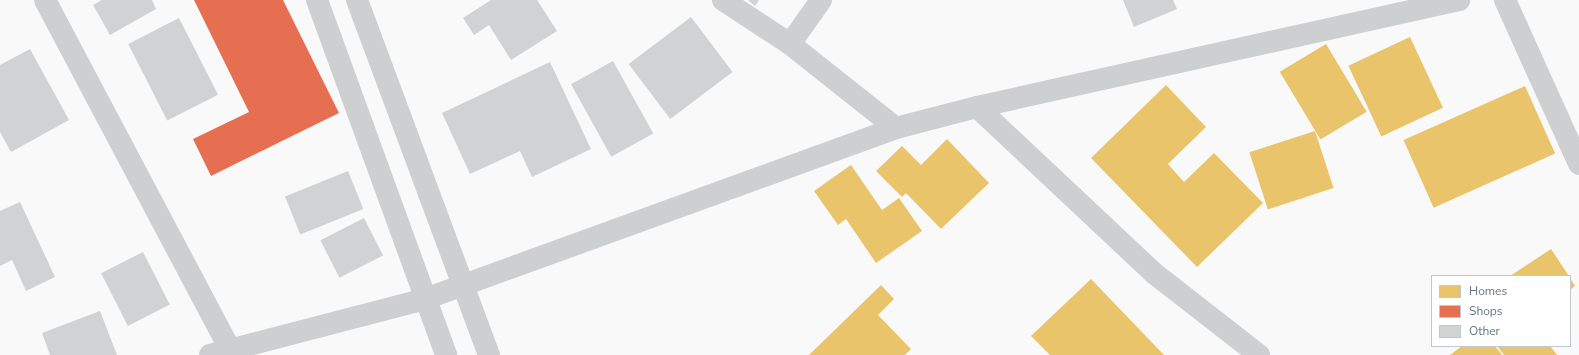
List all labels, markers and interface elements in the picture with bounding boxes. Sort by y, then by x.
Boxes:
legend [1431,275,1571,347]
text: Homes [1469,283,1507,299]
text: Shops [1469,303,1503,319]
text: Other [1469,323,1500,339]

